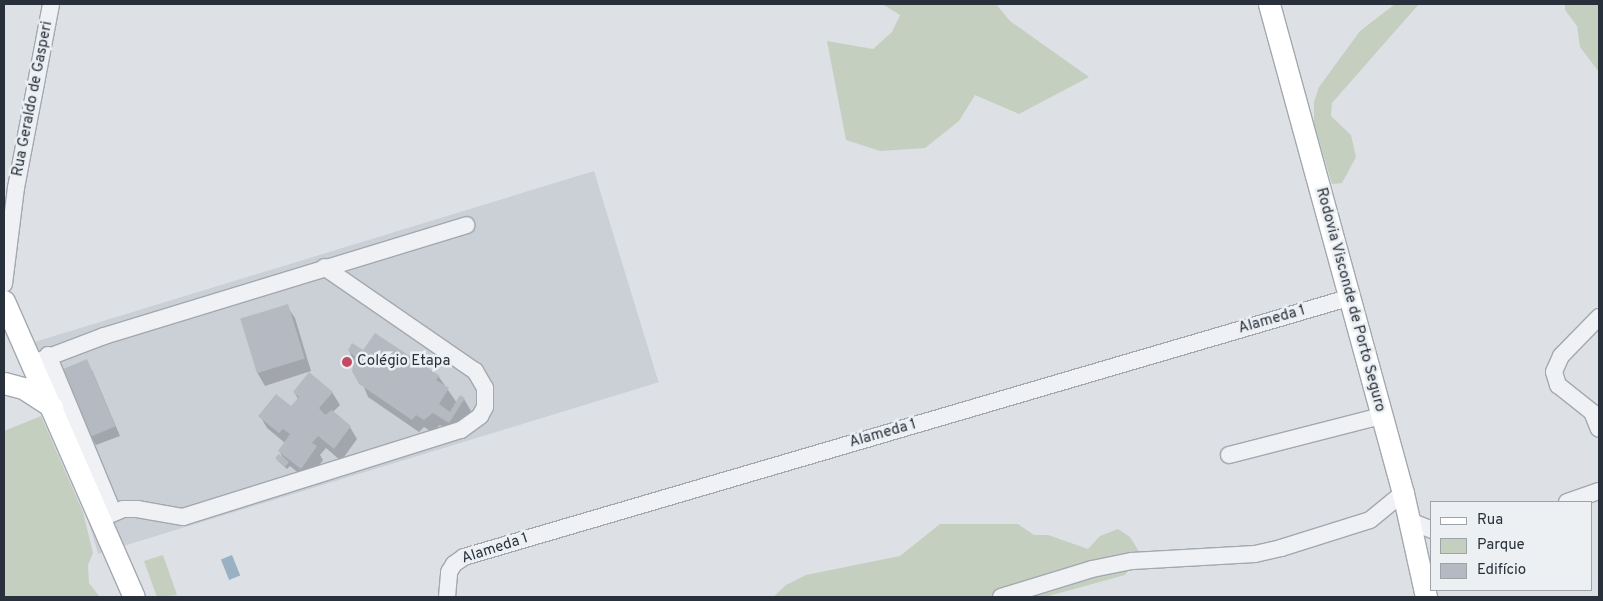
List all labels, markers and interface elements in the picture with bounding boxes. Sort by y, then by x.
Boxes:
street label: Rua Geraldo de Gasperi [9,20,57,178]
street label: Rodovia Visconde de Porto Seguro [1311,186,1389,414]
street label: Alameda 1 [1236,302,1308,338]
place label: Colégio Etapa [357,353,450,371]
marker: Colégio Etapa [341,356,353,368]
street label: Alameda 1 [847,416,919,452]
legend [1430,501,1593,591]
text: Rua [1477,511,1503,530]
street label: Alameda 1 [459,530,531,568]
text: Parque [1477,536,1525,555]
text: Edifício [1477,561,1526,580]

